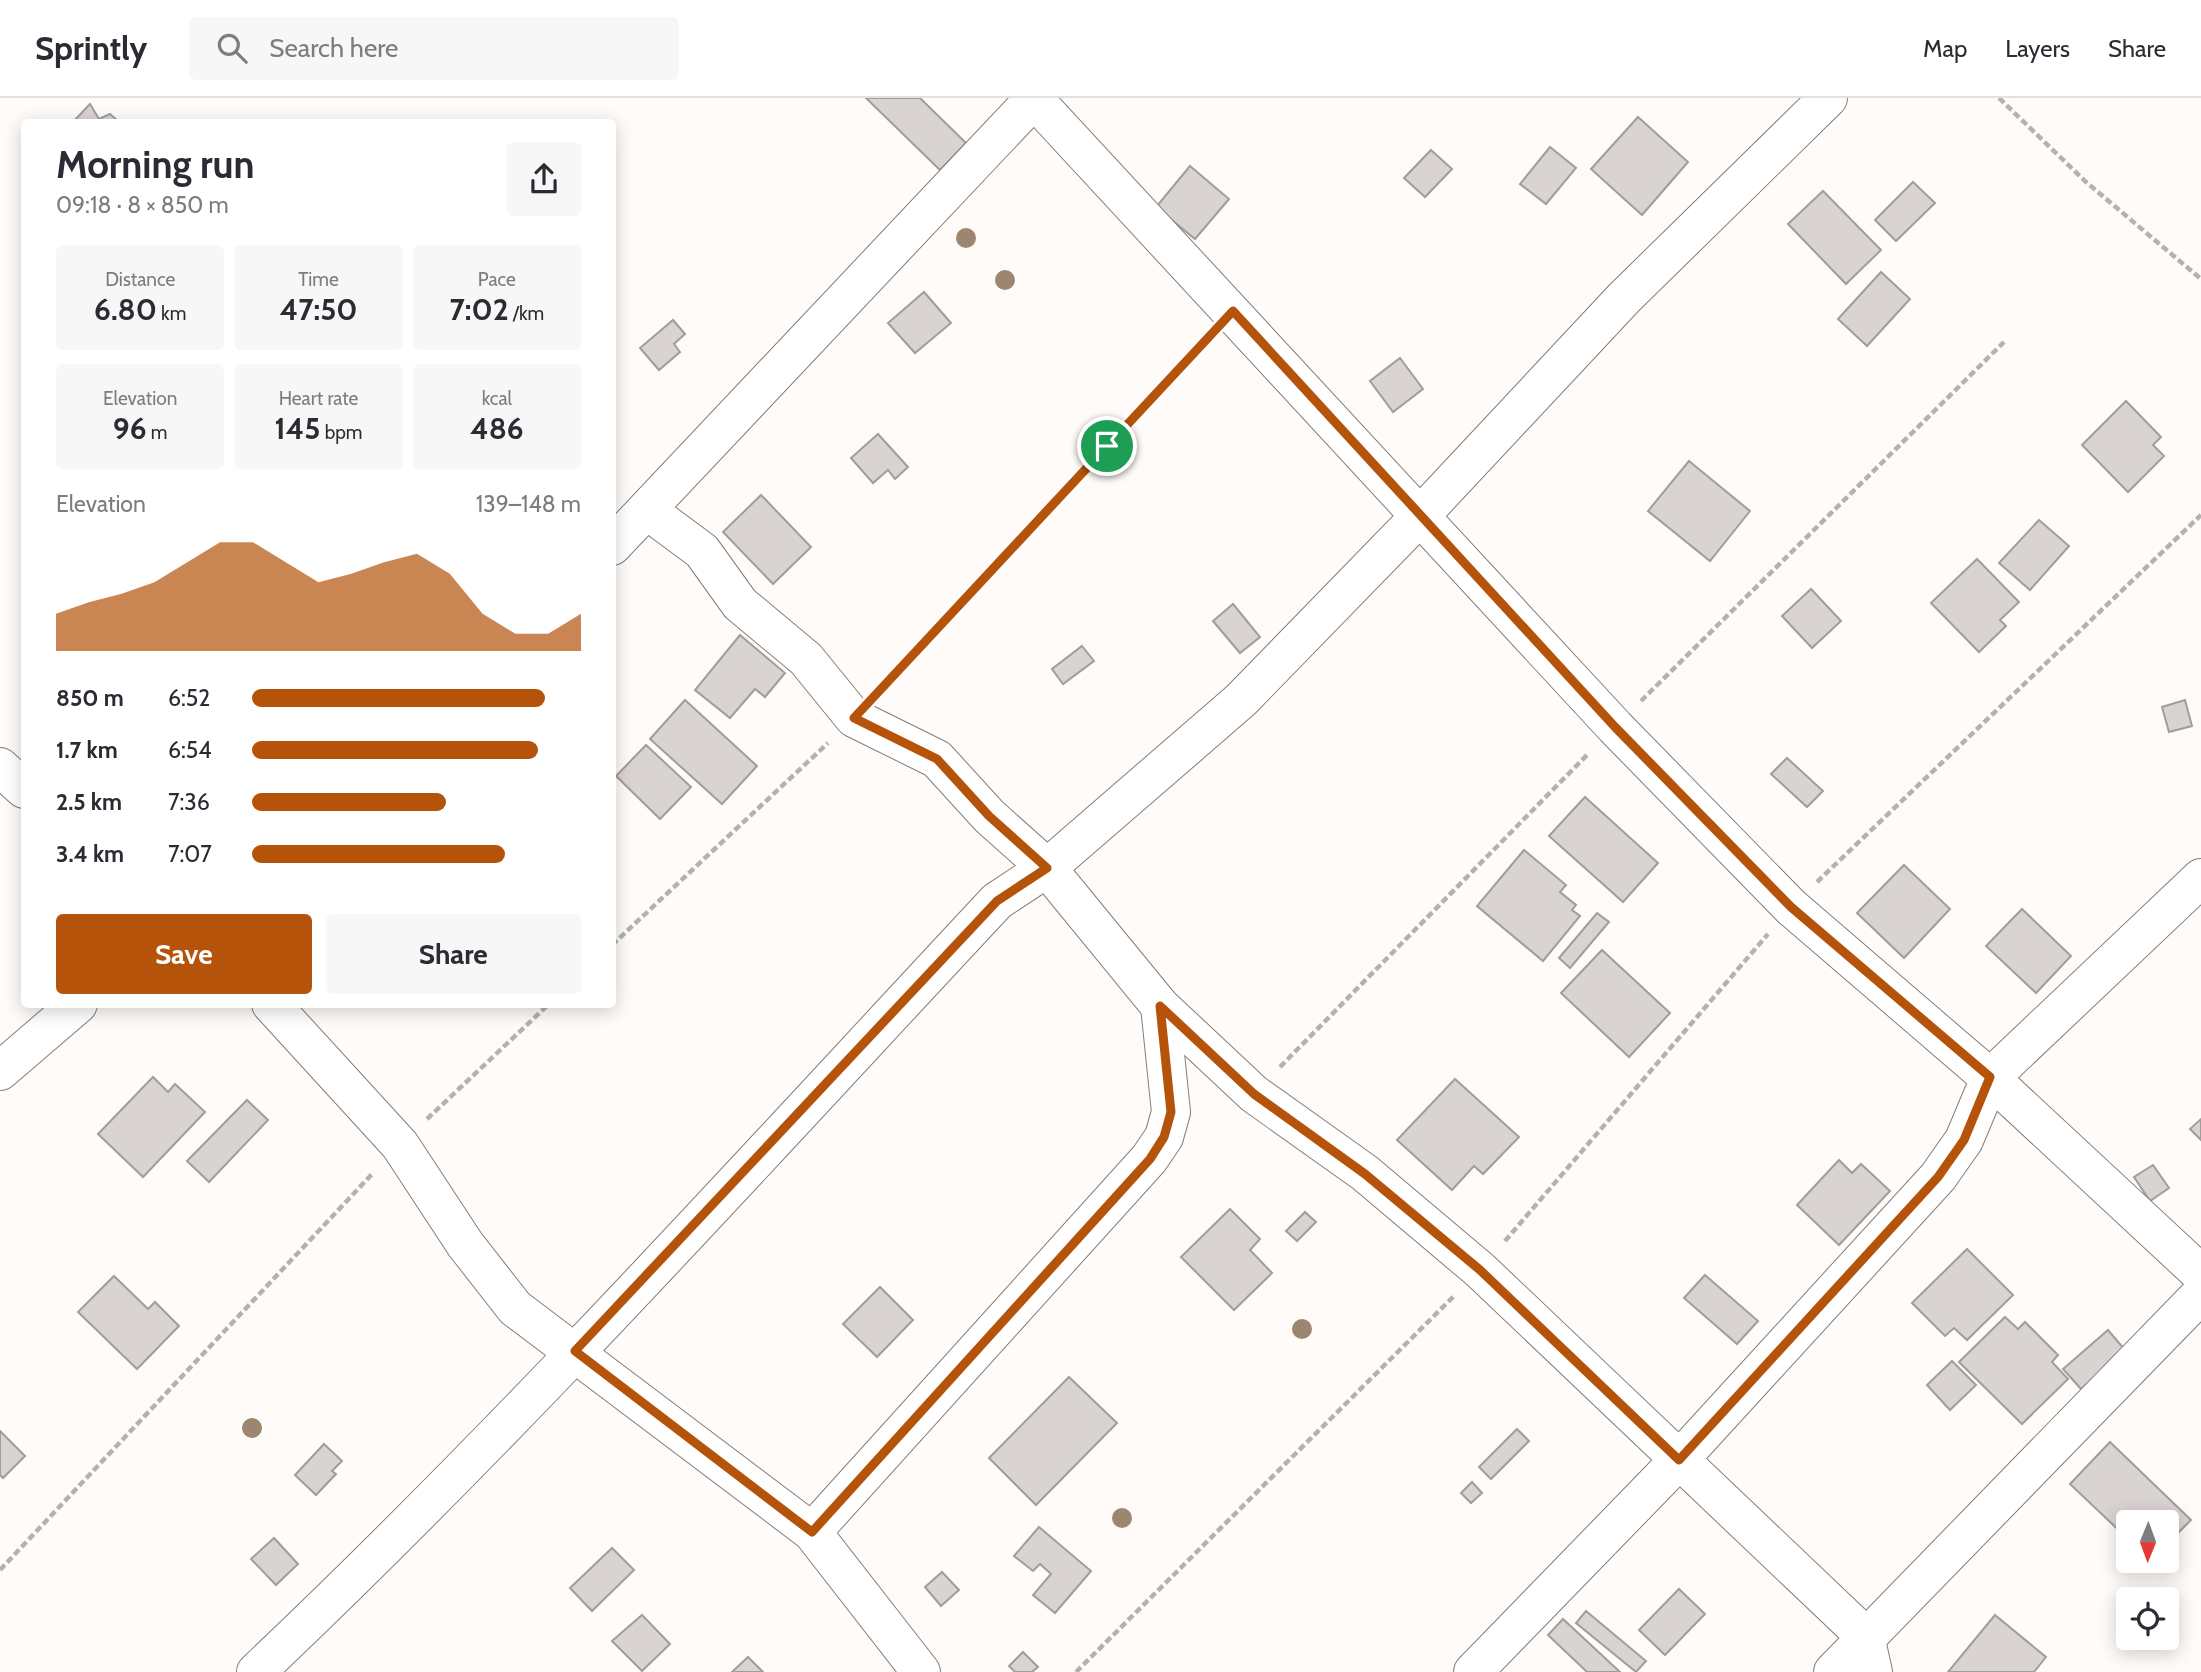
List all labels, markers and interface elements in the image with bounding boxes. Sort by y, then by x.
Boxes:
search box [189,17,679,80]
text: Sprintly [35,28,147,68]
icon: search [213,29,251,67]
text: Search here [269,32,398,64]
text: Map [1923,34,1967,63]
text: Layers [2005,34,2070,63]
text: Share [2108,34,2166,63]
text: Morning run [56,141,255,188]
button: share [507,142,581,216]
text: 09:18 · 8 × 850 m [56,191,229,219]
text: Distance [105,268,175,291]
text: Time [298,268,339,291]
text: Pace [478,268,516,291]
text: 6.80 [94,291,157,328]
text: 47:50 [280,291,357,328]
text: 7:02 [450,291,509,328]
text: km [157,302,186,325]
text: /km [509,302,544,325]
text: Elevation [103,387,177,410]
text: Heart rate [279,387,358,410]
text: kcal [482,387,512,410]
text: 96 [113,410,147,447]
text: 145 [275,410,320,447]
text: 486 [470,410,524,447]
pin [1077,416,1137,476]
text: m [147,421,168,444]
text: bpm [320,421,362,444]
icon: arrive [1088,427,1126,465]
text: Elevation [56,490,146,518]
text: 139–148 m [476,490,581,518]
text: 850 m [56,684,124,712]
text: 6:52 [168,684,210,712]
text: 1.7 km [56,736,118,764]
text: 6:54 [168,736,212,764]
text: 2.5 km [56,788,122,816]
text: 7:36 [168,788,210,816]
text: 3.4 km [56,840,124,868]
text: 7:07 [168,840,212,868]
button: Save [56,914,312,994]
button: Share [326,914,581,994]
north arrow [2116,1510,2179,1573]
map controls [2116,1510,2179,1650]
button: locate [2116,1587,2179,1650]

